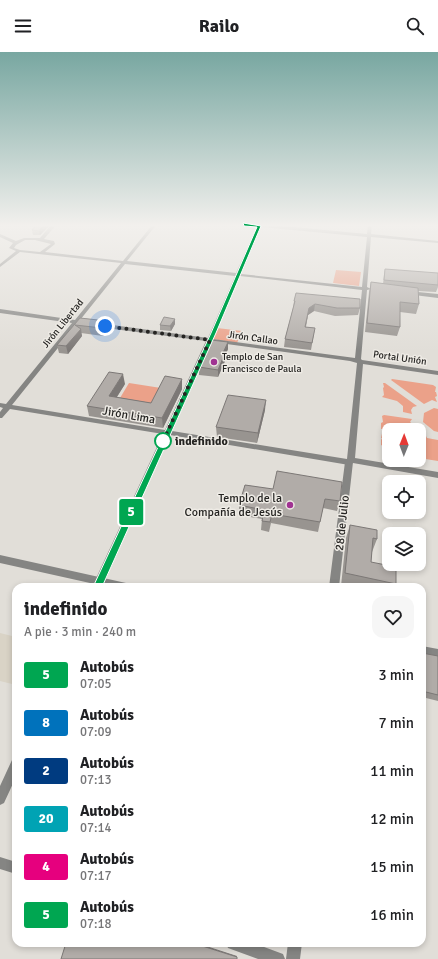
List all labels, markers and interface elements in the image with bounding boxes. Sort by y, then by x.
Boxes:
icon: menu [12,15,34,37]
text: Railo [199,15,239,37]
icon: search [404,15,426,37]
street label: Jirón Libertad [39,297,86,350]
your location [95,316,115,336]
street label: Jirón Callao [227,329,279,347]
street label: Portal Unión [372,348,427,368]
place label: Templo de San Francisco de Paula [222,351,302,375]
marker: Templo de San Francisco de Paula [209,357,219,367]
street label: Jirón Lima [101,403,156,427]
north arrow [382,423,426,467]
map controls [382,423,426,571]
marker: indefinido [154,432,172,450]
place label: indefinido [175,434,228,449]
button: locate [382,475,426,519]
place label: Templo de la Compañía de Jesús [185,491,282,520]
street label: 28 de Julio [332,495,353,551]
line badge: 5 [118,499,144,525]
marker: Templo de la Compañía de Jesús [285,500,295,510]
text: 5 [127,503,135,520]
button: layers [382,527,426,571]
button: heart [372,596,414,638]
text: indefinido [24,597,107,621]
text: A pie · 3 min · 240 m [24,624,136,640]
text: Autobús [80,658,134,676]
text: 5 [42,666,50,683]
text: 3 min [378,666,414,684]
text: 07:05 [80,676,112,692]
text: Autobús [80,706,134,724]
text: 8 [42,714,50,731]
text: 7 min [378,714,414,732]
text: 07:09 [80,724,112,740]
text: Autobús [80,754,134,772]
text: 2 [42,762,50,779]
text: 11 min [370,762,414,780]
text: 07:13 [80,772,112,788]
text: Autobús [80,802,134,820]
text: 20 [38,810,54,827]
text: 12 min [370,810,414,828]
text: 07:14 [80,820,112,836]
text: Autobús [80,850,134,868]
text: 4 [42,858,50,875]
text: 15 min [370,858,414,876]
text: 07:17 [80,868,112,884]
text: Autobús [80,898,134,916]
text: 5 [42,906,50,923]
text: 16 min [370,906,414,924]
text: 07:18 [80,916,112,932]

